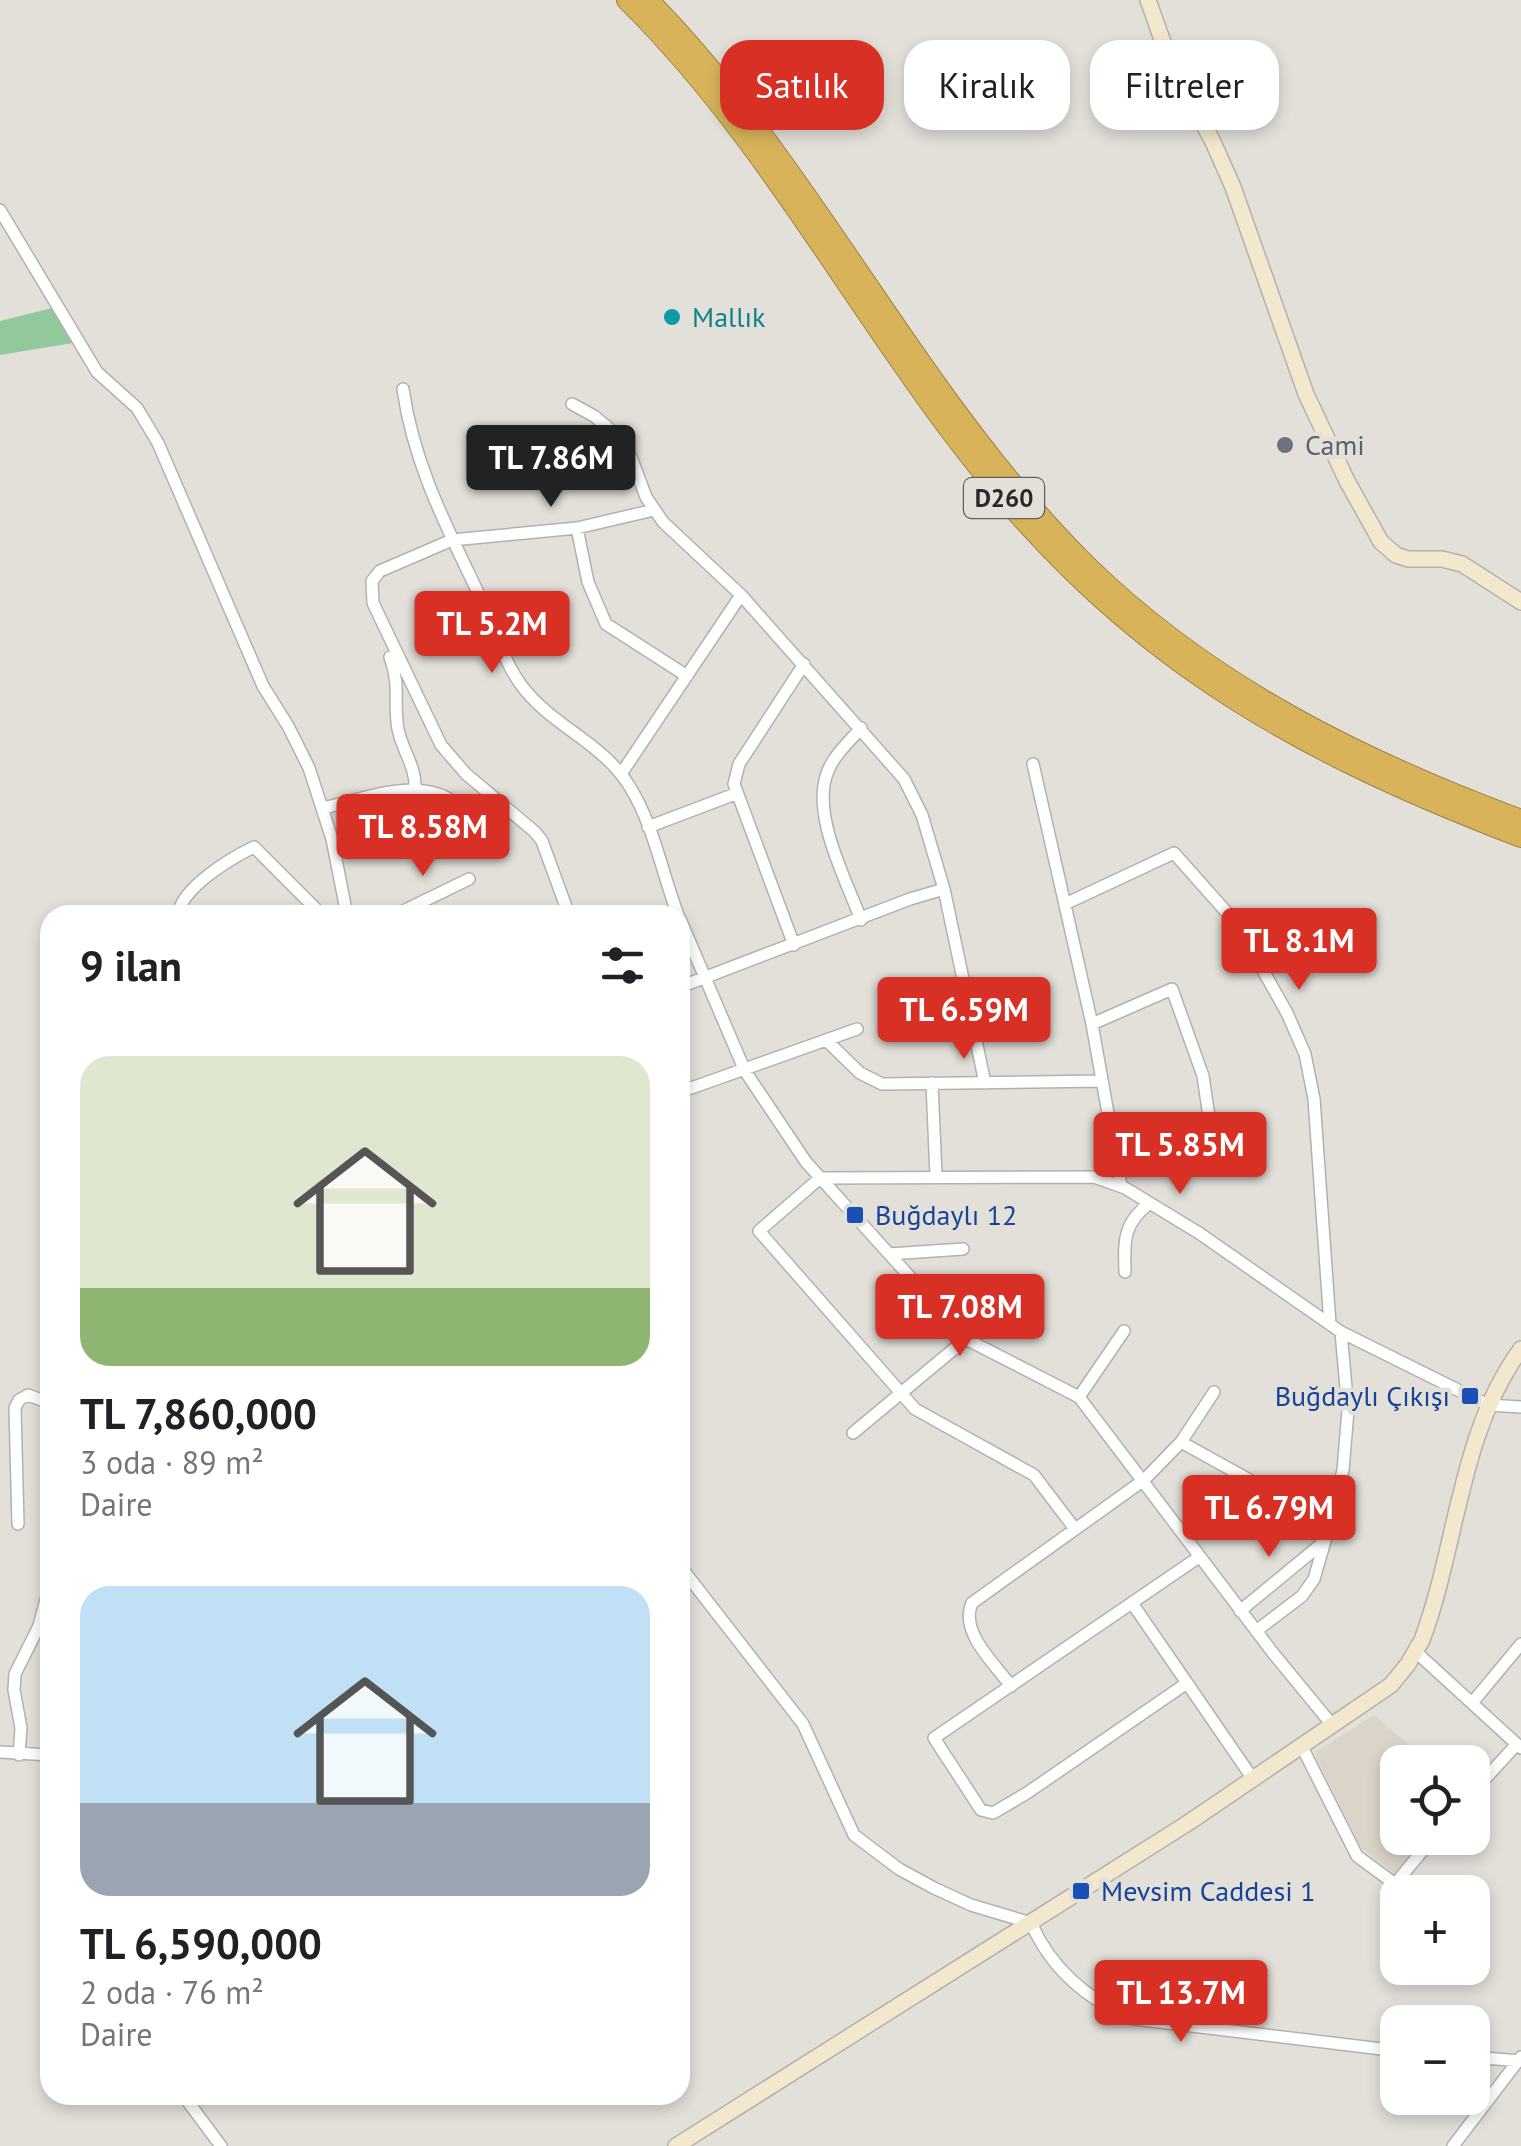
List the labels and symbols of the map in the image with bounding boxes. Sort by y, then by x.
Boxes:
place label: Mallık [692,298,766,335]
marker: Mallık [661,306,683,328]
pin: TL 7.86M [448,425,654,510]
place label: Cami [1305,426,1365,463]
marker: Cami [1274,434,1296,456]
road number: D260 [964,478,1044,518]
pin: TL 5.2M [400,591,584,676]
pin: TL 8.58M [320,794,526,879]
pin: TL 8.1M [1207,908,1391,993]
pin: TL 6.59M [861,977,1067,1062]
pin: TL 5.85M [1077,1112,1283,1197]
place label: Buğdaylı 12 [875,1196,1017,1233]
marker: Buğdaylı 12 [844,1204,866,1226]
pin: TL 7.08M [857,1274,1063,1359]
place label: Buğdaylı Çıkışı [1275,1377,1450,1414]
marker: Buğdaylı Çıkışı [1459,1385,1481,1407]
pin: TL 6.79M [1166,1475,1372,1560]
place label: Mevsim Caddesi 1 [1101,1872,1316,1909]
marker: Mevsim Caddesi 1 [1070,1880,1092,1902]
pin: TL 13.7M [1078,1960,1284,2045]

